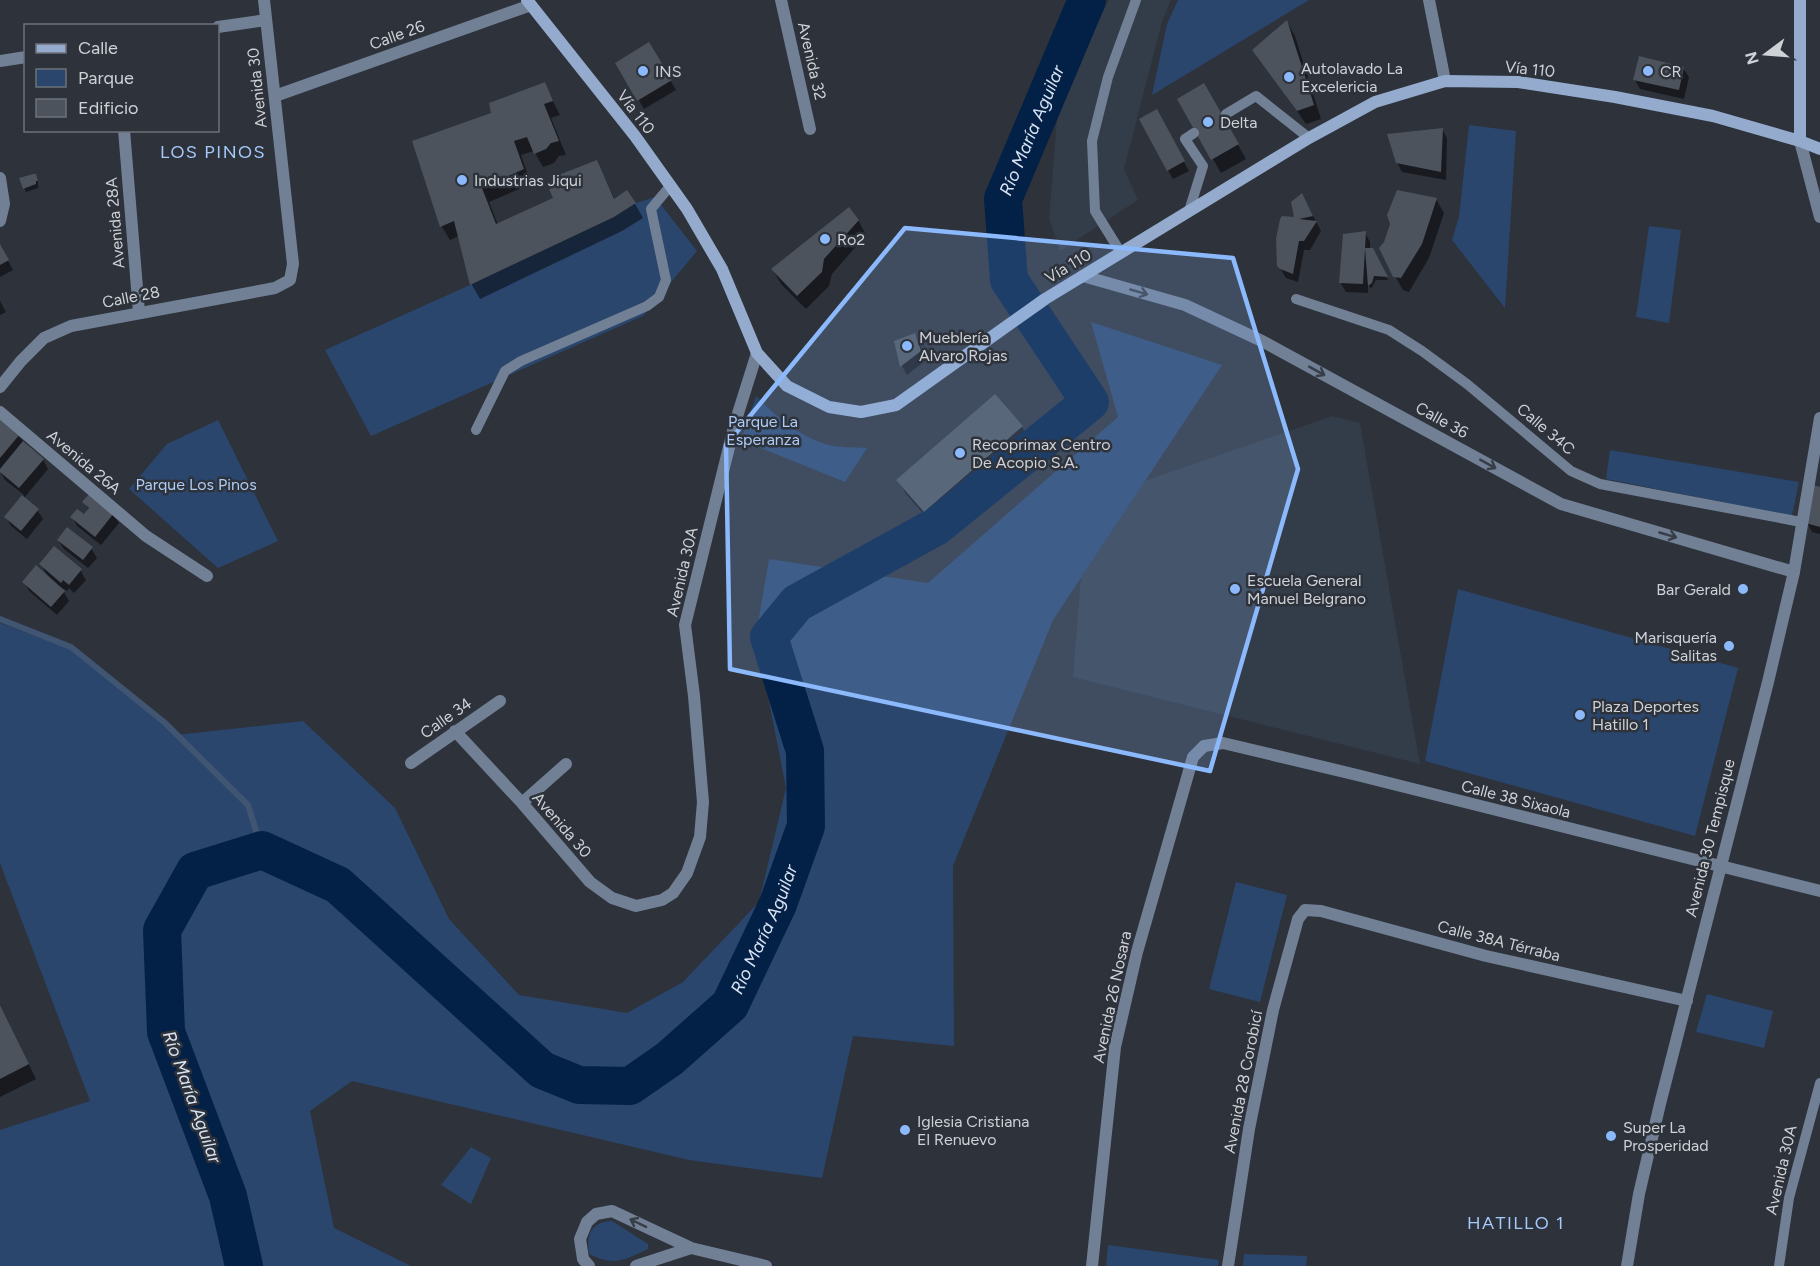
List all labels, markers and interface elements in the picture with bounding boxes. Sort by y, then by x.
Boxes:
street label: Calle 26 [367,16,427,54]
street label: Avenida 32 [794,20,830,102]
legend [24,24,219,132]
north arrow [1736,24,1796,84]
text: Calle [78,37,118,59]
street label: Avenida 30 [243,47,271,129]
text: N [1741,49,1763,67]
street label: Vía 110 [1504,57,1556,81]
place label: Autolavado La Excelericia [1301,59,1403,96]
water label: Río María Aguilar [995,61,1069,199]
place label: INS [655,62,682,81]
place label: CR [1660,62,1682,81]
marker: INS [636,64,650,78]
marker: CR [1641,64,1655,78]
text: Parque [78,67,134,89]
marker: Autolavado La Excelericia [1282,70,1296,84]
street label: Vía 110 [613,86,659,138]
text: Edificio [78,97,139,119]
place label: Delta [1220,113,1257,132]
marker: Delta [1201,115,1215,129]
district label: LOS PINOS [160,141,266,163]
place label: Industrias Jiqui [474,171,582,190]
marker: Industrias Jiqui [455,173,469,187]
street label: Avenida 28A [102,177,128,269]
place label: Ro2 [837,230,865,249]
marker: Ro2 [818,232,832,246]
street label: Vía 110 [1042,245,1094,287]
street label: Calle 28 [101,282,161,312]
one-way arrow [1129,286,1148,298]
place label: Mueblería Alvaro Rojas [919,328,1008,365]
marker: Mueblería Alvaro Rojas [900,339,914,353]
one-way arrow [1307,366,1325,377]
street label: Calle 36 [1412,398,1472,442]
street label: Calle 34C [1513,399,1579,459]
park label: Parque La Esperanza [726,412,800,449]
street label: Avenida 26A [43,426,125,498]
place label: Recoprimax Centro De Acopio S.A. [972,435,1111,472]
marker: Recoprimax Centro De Acopio S.A. [953,446,967,460]
one-way arrow [1479,458,1496,470]
park label: Parque Los Pinos [135,475,257,494]
street label: Avenida 30A [662,525,702,619]
one-way arrow [1658,530,1677,541]
place label: Escuela General Manuel Belgrano [1247,571,1366,608]
place label: Bar Gerald [1656,580,1731,599]
marker: Escuela General Manuel Belgrano [1228,582,1242,596]
marker: Bar Gerald [1736,582,1750,596]
place label: Marisquería Salitas [1635,628,1717,665]
marker: Marisquería Salitas [1722,639,1736,653]
street label: Calle 34 [417,694,475,742]
place label: Plaza Deportes Hatillo 1 [1592,697,1699,734]
marker: Plaza Deportes Hatillo 1 [1573,708,1587,722]
street label: Avenida 30 Tempisque [1681,757,1739,919]
street label: Calle 38 Sixaola [1459,776,1573,822]
street label: Avenida 30 [528,788,596,862]
water label: Río María Aguilar [726,861,802,998]
street label: Calle 38A Térraba [1436,917,1562,965]
street label: Avenida 26 Nosara [1089,929,1135,1065]
street label: Avenida 28 Corobicí [1220,1008,1266,1155]
water label: Río María Aguilar [158,1028,226,1167]
place label: Iglesia Cristiana El Renuevo [917,1112,1029,1149]
place label: Super La Prosperidad [1623,1118,1709,1155]
marker: Iglesia Cristiana El Renuevo [898,1123,912,1137]
street label: Avenida 30A [1761,1123,1801,1217]
marker: Super La Prosperidad [1604,1129,1618,1143]
district label: HATILLO 1 [1467,1212,1565,1234]
one-way arrow [629,1216,647,1228]

